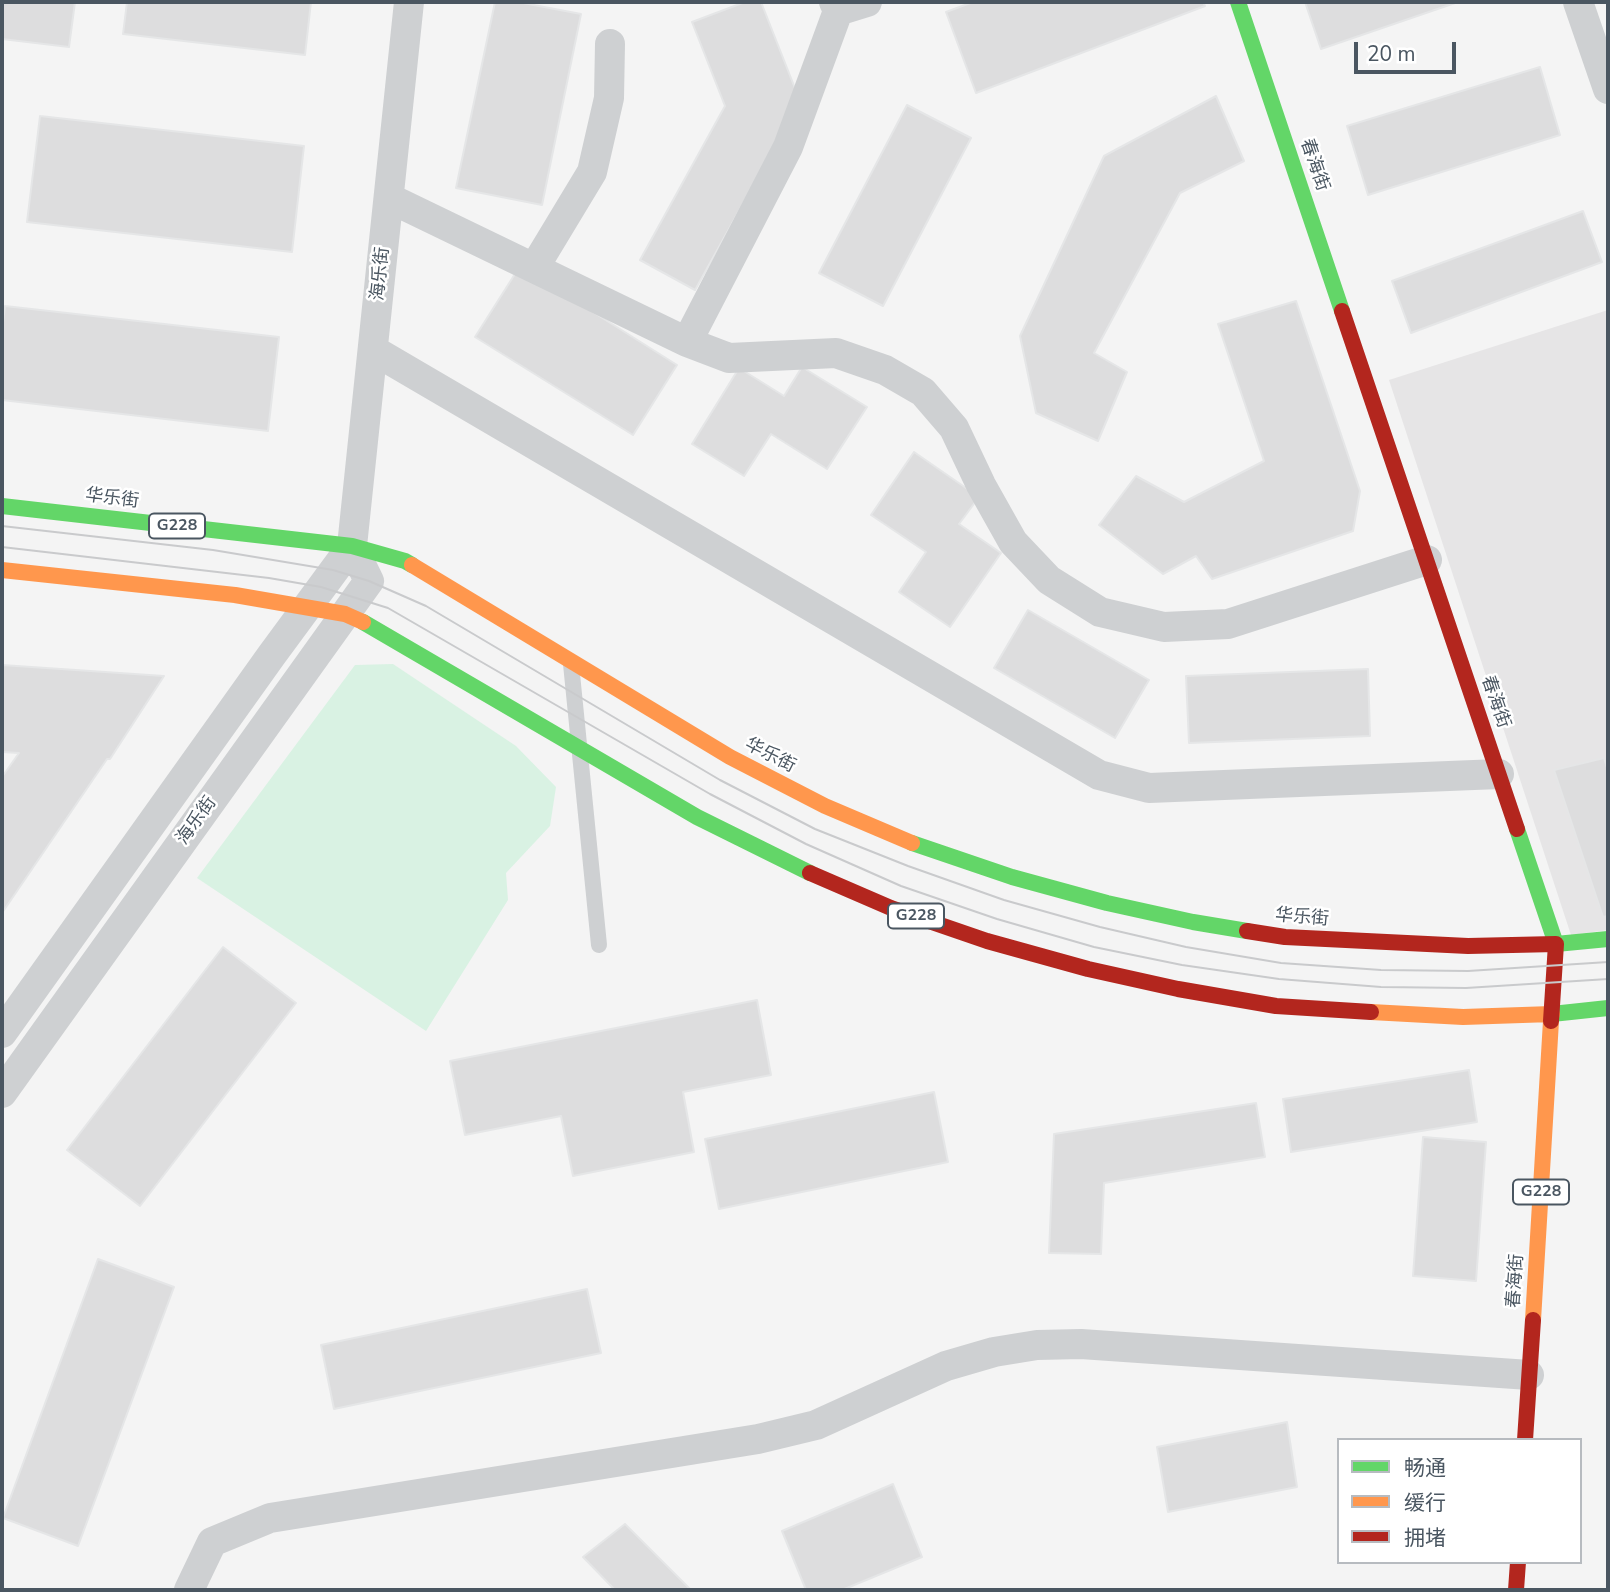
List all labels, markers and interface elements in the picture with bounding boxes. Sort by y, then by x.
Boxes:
scale bar [1358,28,1460,72]
text: 20 m [1367,40,1416,68]
street label: 春海街 [1295,136,1333,194]
street label: 海乐街 [367,246,395,302]
street label: 华乐街 [84,485,140,513]
road number: G228 [149,513,205,538]
street label: 春海街 [1476,673,1514,731]
street label: 华乐街 [741,734,799,778]
street label: 海乐街 [172,793,222,849]
road number: G228 [888,904,944,928]
street label: 华乐街 [1274,905,1330,931]
road number: G228 [1513,1180,1569,1204]
street label: 春海街 [1503,1253,1529,1309]
legend [1337,1438,1582,1564]
text: 畅通 [1404,1454,1446,1482]
text: 缓行 [1404,1489,1446,1517]
text: 拥堵 [1404,1524,1446,1552]

